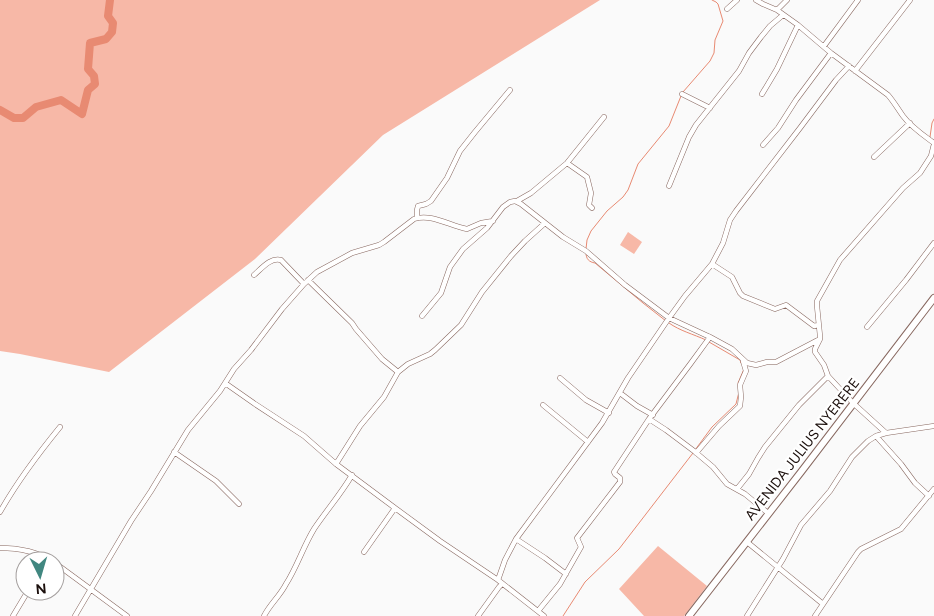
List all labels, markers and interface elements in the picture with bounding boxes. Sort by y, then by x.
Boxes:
street label: AVENIDA JULIUS NYERERE [742,375,863,524]
north arrow [15,551,65,601]
text: N [35,580,47,597]

